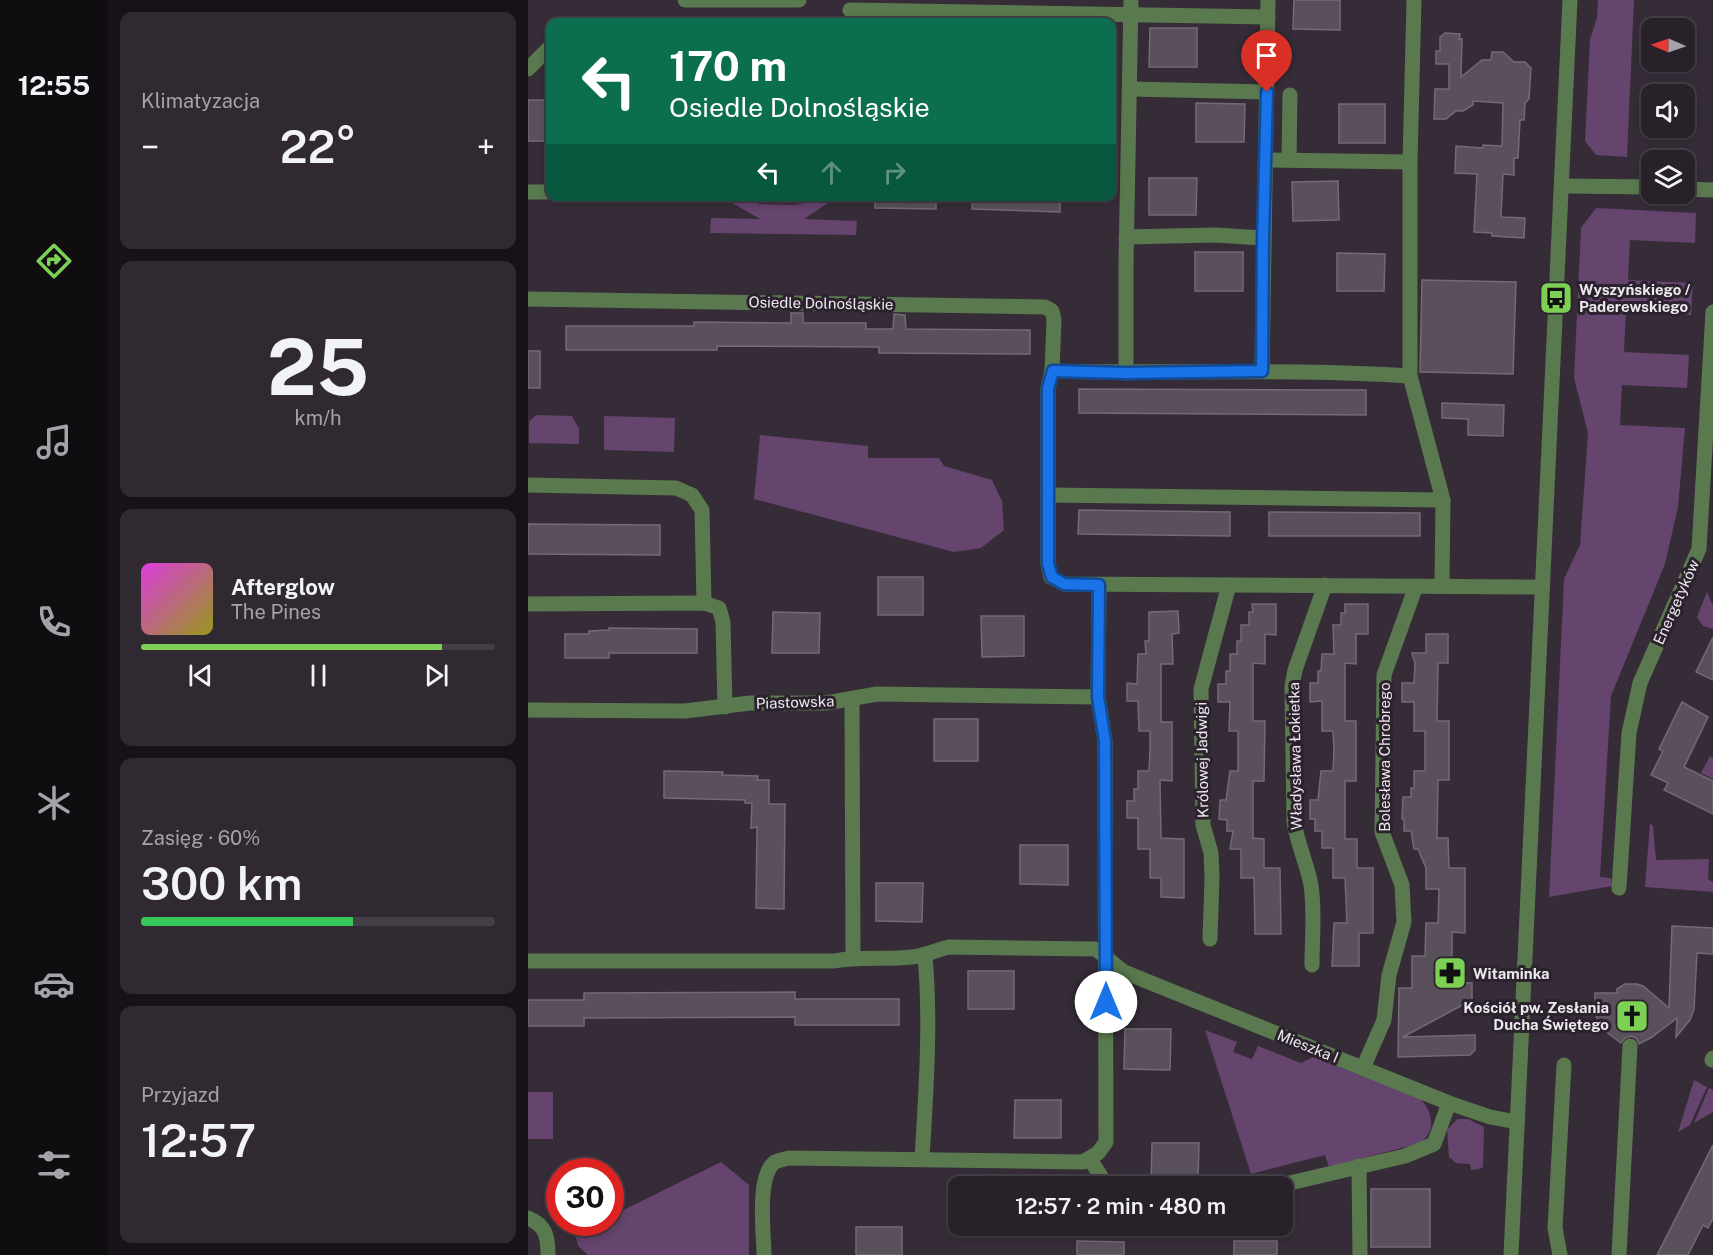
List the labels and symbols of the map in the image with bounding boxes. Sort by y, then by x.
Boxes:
north arrow [1641,18,1695,72]
pin [1241,30,1292,92]
bus stop icon: Wyszyńskiego / Paderewskiego [1538,280,1574,316]
place label: Wyszyńskiego / Paderewskiego [1579,281,1691,315]
street label: Osiedle Dolnośląskie [748,293,894,313]
street label: Energetyków [1650,557,1702,647]
street label: Władysława Łokietka [1285,682,1305,830]
street label: Bolesława Chrobrego [1376,682,1393,832]
street label: Piastowska [755,692,835,712]
street label: Królowej Jadwigi [1192,702,1212,818]
pharmacy icon: Witaminka [1432,955,1468,991]
place label: Witaminka [1473,965,1550,982]
position arrow [1074,970,1138,1034]
church icon: Kościół pw. Zesłania Ducha Świętego [1614,998,1650,1034]
place label: Kościół pw. Zesłania Ducha Świętego [1463,999,1609,1033]
street label: Mieszka I [1275,1026,1341,1066]
speed limit sign: 30 [546,1158,624,1236]

